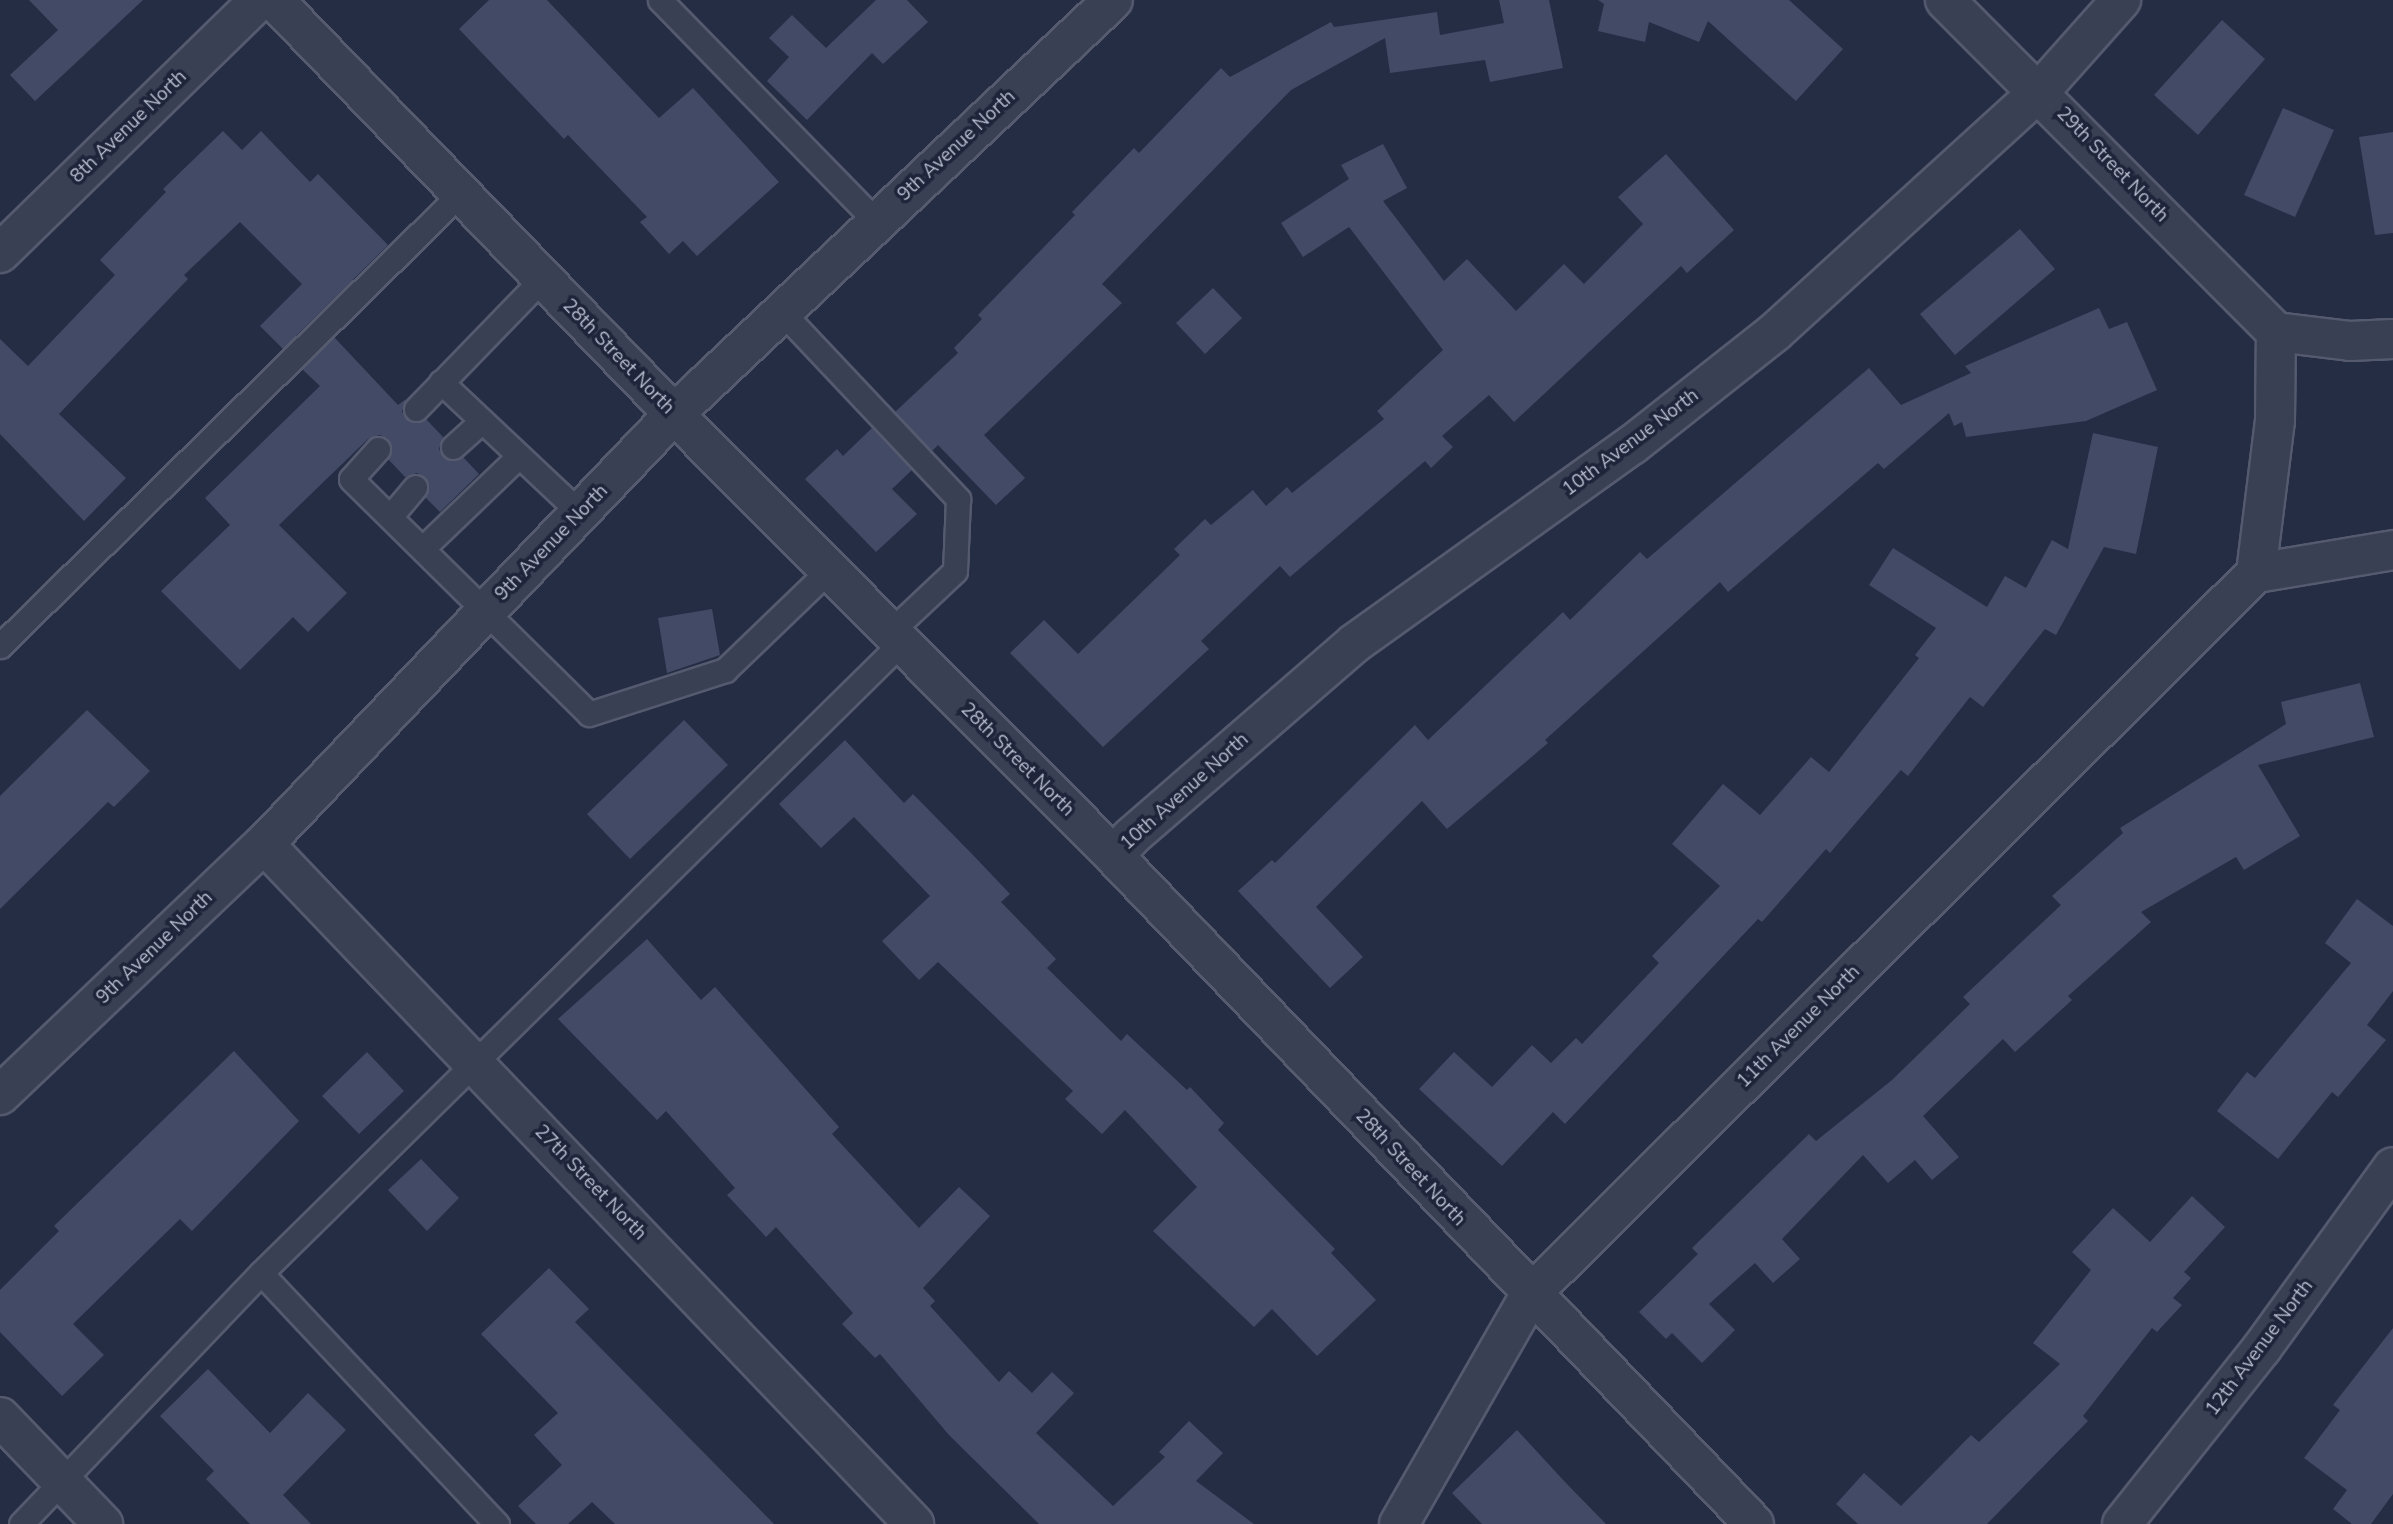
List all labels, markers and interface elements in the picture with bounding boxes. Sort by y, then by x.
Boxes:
street label: 8th Avenue North [66,66,192,188]
street label: 9th Avenue North [893,86,1021,206]
street label: 29th Street North [2051,103,2173,227]
street label: 28th Street North [557,295,679,419]
street label: 10th Avenue North [1559,385,1703,501]
street label: 9th Avenue North [491,480,613,606]
street label: 28th Street North [955,698,1079,822]
street label: 10th Avenue North [1116,729,1254,855]
street label: 9th Avenue North [92,887,218,1009]
street label: 11th Avenue North [1733,961,1865,1093]
street label: 28th Street North [1350,1105,1470,1231]
street label: 27th Street North [529,1121,651,1245]
street label: 12th Avenue North [2202,1276,2318,1420]

